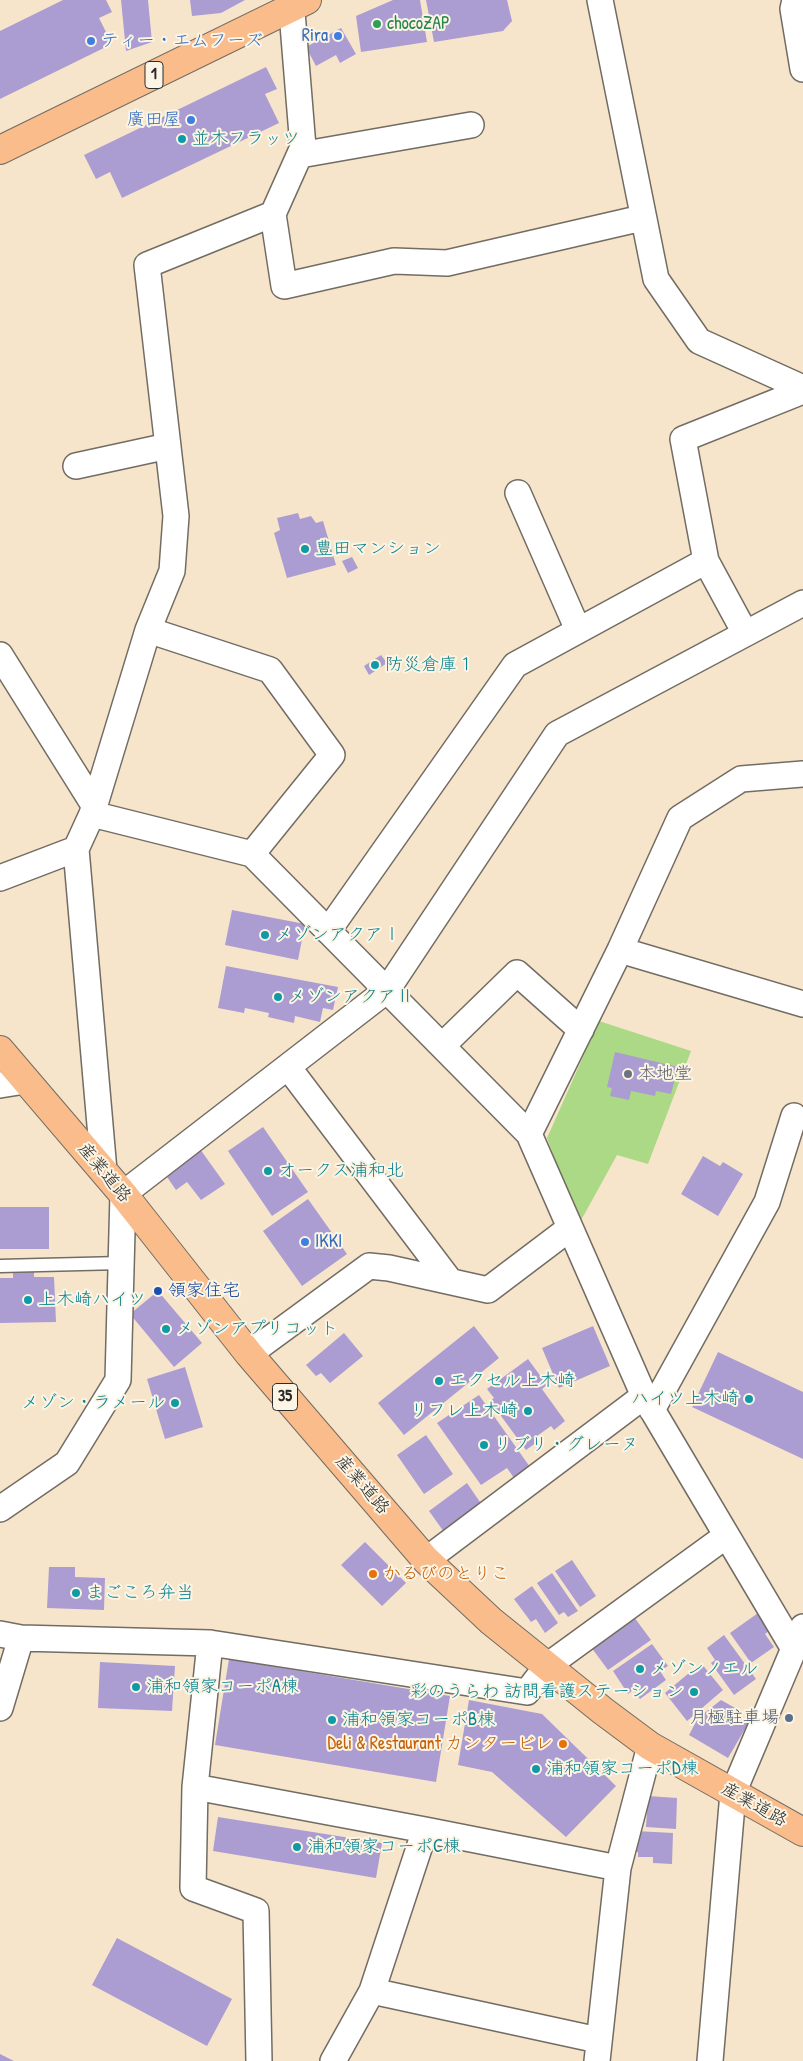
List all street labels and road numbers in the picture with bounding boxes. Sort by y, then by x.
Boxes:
road number: 1 [145,62,163,88]
street label: 産業道路 [73,1138,135,1208]
road number: 35 [272,1384,298,1410]
street label: 産業道路 [330,1451,394,1519]
street label: 産業道路 [717,1778,791,1832]

